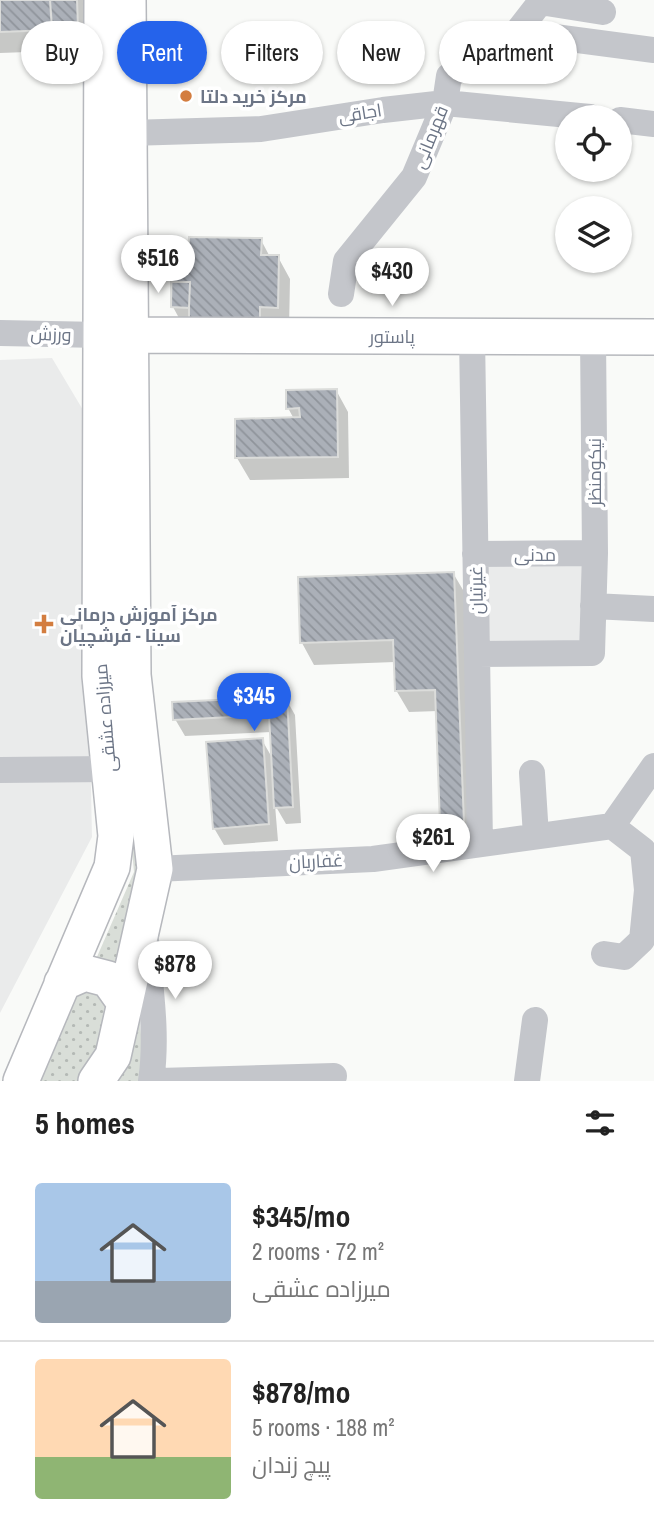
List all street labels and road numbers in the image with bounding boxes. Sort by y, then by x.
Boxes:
street label: اجاقی [337,97,383,129]
street label: قهرمانی [406,102,454,172]
street label: ورزش [30,321,72,347]
street label: پاستور [368,324,415,349]
street label: نیکومنظر [582,438,607,507]
street label: مدنی [514,542,556,567]
street label: غیرتیان [463,565,489,615]
street label: میرزاده عشقی [88,663,122,773]
street label: غفاریان [288,847,344,875]

